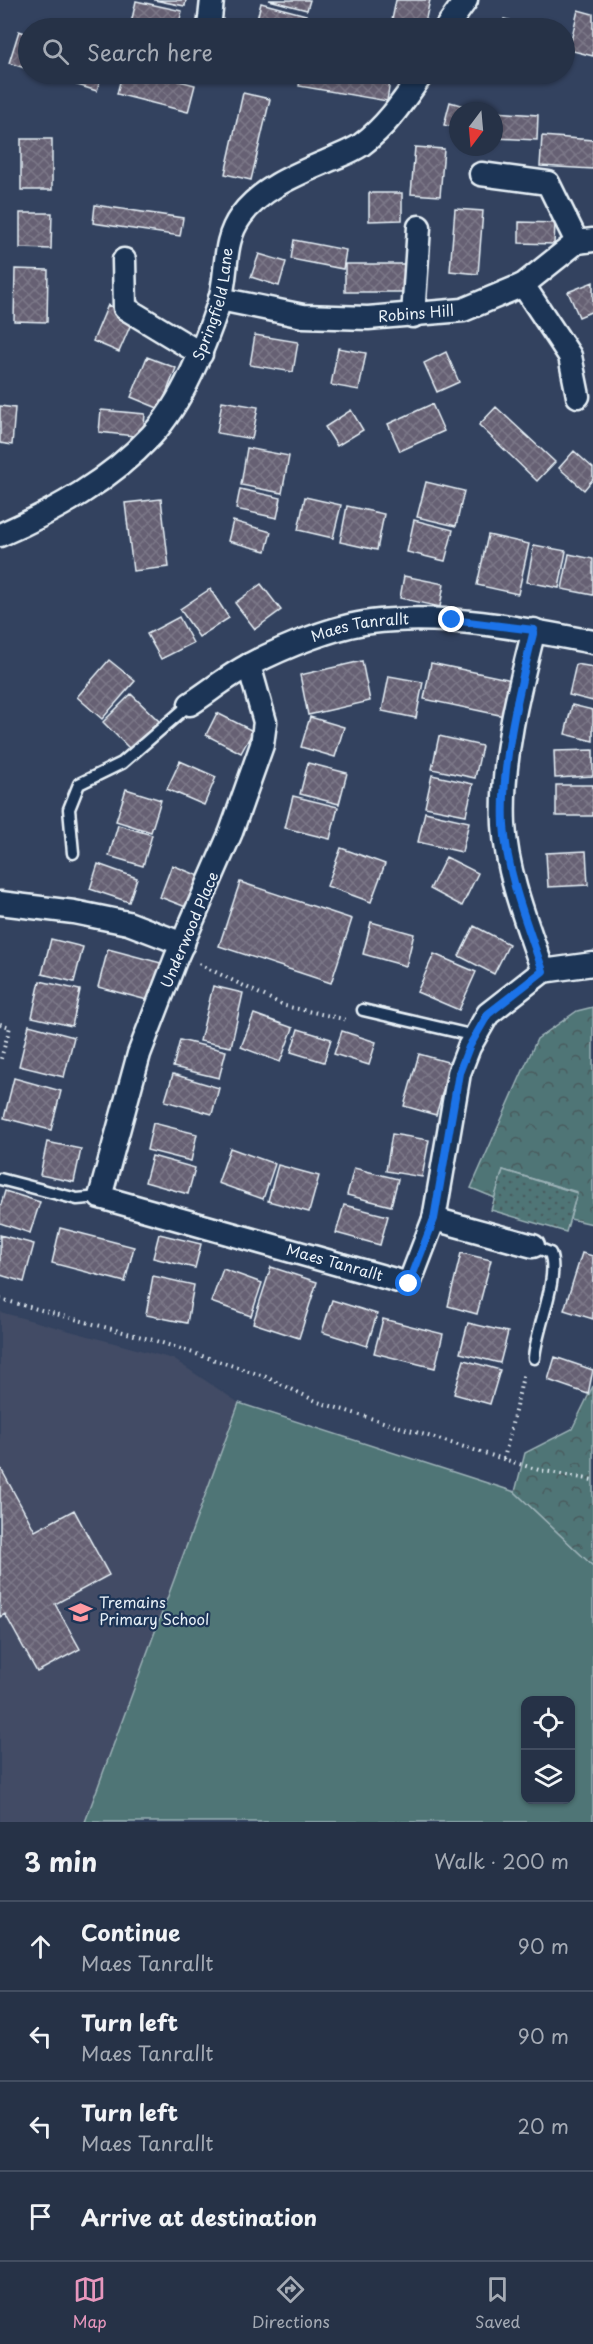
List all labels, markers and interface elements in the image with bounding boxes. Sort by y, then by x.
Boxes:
search box [18,18,575,84]
icon: search [39,35,72,68]
text: Search here [87,35,213,68]
north arrow [449,102,503,156]
street label: Springfield Lane [186,246,238,364]
street label: Robins Hill [377,298,455,327]
street label: Maes Tanrallt [307,606,409,647]
route end [438,606,464,632]
street label: Underwood Place [154,868,224,991]
street label: Maes Tanrallt [284,1237,386,1286]
route start [395,1270,421,1296]
place label: Tremains Primary School [99,1590,209,1630]
school or university icon: Tremains Primary School [68,1599,94,1625]
map controls [521,1696,575,1804]
button: locate [521,1696,575,1750]
button: layers [521,1750,575,1804]
text: 3 min [24,1842,97,1881]
text: Walk · 200 m [434,1846,569,1876]
text: Continue [81,1915,180,1948]
icon: ahead [24,1930,57,1963]
text: 90 m [518,1931,569,1961]
text: Maes Tanrallt [81,1948,214,1978]
text: Turn left [81,2005,178,2038]
icon: left [24,2020,57,2053]
text: 90 m [518,2021,569,2051]
text: Maes Tanrallt [81,2038,214,2068]
text: Turn left [81,2095,178,2128]
icon: left [24,2110,57,2143]
text: 20 m [517,2111,569,2141]
text: Maes Tanrallt [81,2128,214,2158]
icon: arrive [24,2200,57,2233]
text: Arrive at destination [81,2200,317,2233]
tab: Map [73,2273,107,2333]
tab: Directions [252,2273,330,2333]
tab: Saved [475,2273,520,2333]

